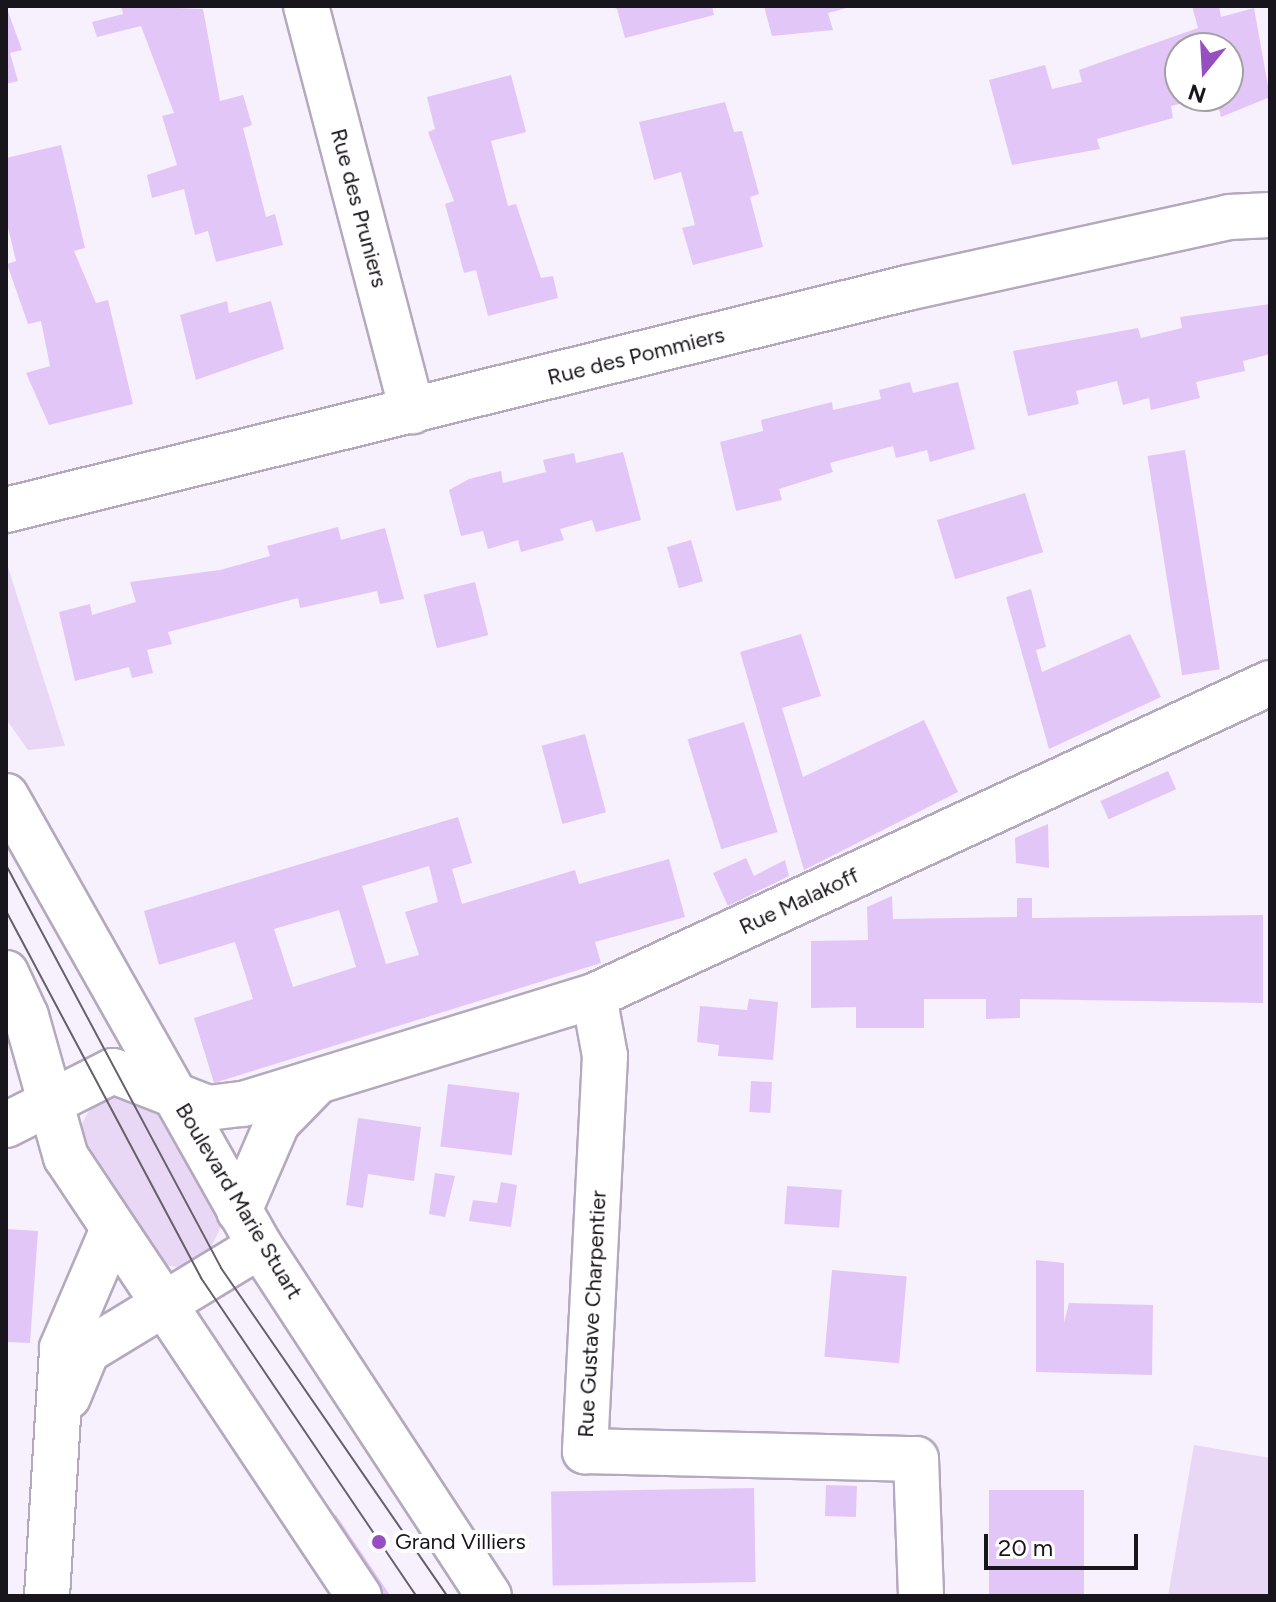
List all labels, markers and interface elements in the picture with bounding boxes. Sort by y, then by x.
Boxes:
north arrow [1164,32,1244,112]
text: N [1185,78,1209,109]
street label: Rue des Pruniers [325,126,393,290]
street label: Rue des Pommiers [545,321,727,391]
street label: Rue Malakoff [735,862,863,940]
street label: Boulevard Marie Stuart [170,1098,308,1304]
street label: Rue Gustave Charpentier [572,1190,612,1438]
scale bar [988,1518,1142,1568]
place label: Grand Villiers [395,1529,526,1555]
marker: Grand Villiers [370,1533,388,1551]
text: 20 m [998,1533,1053,1562]

